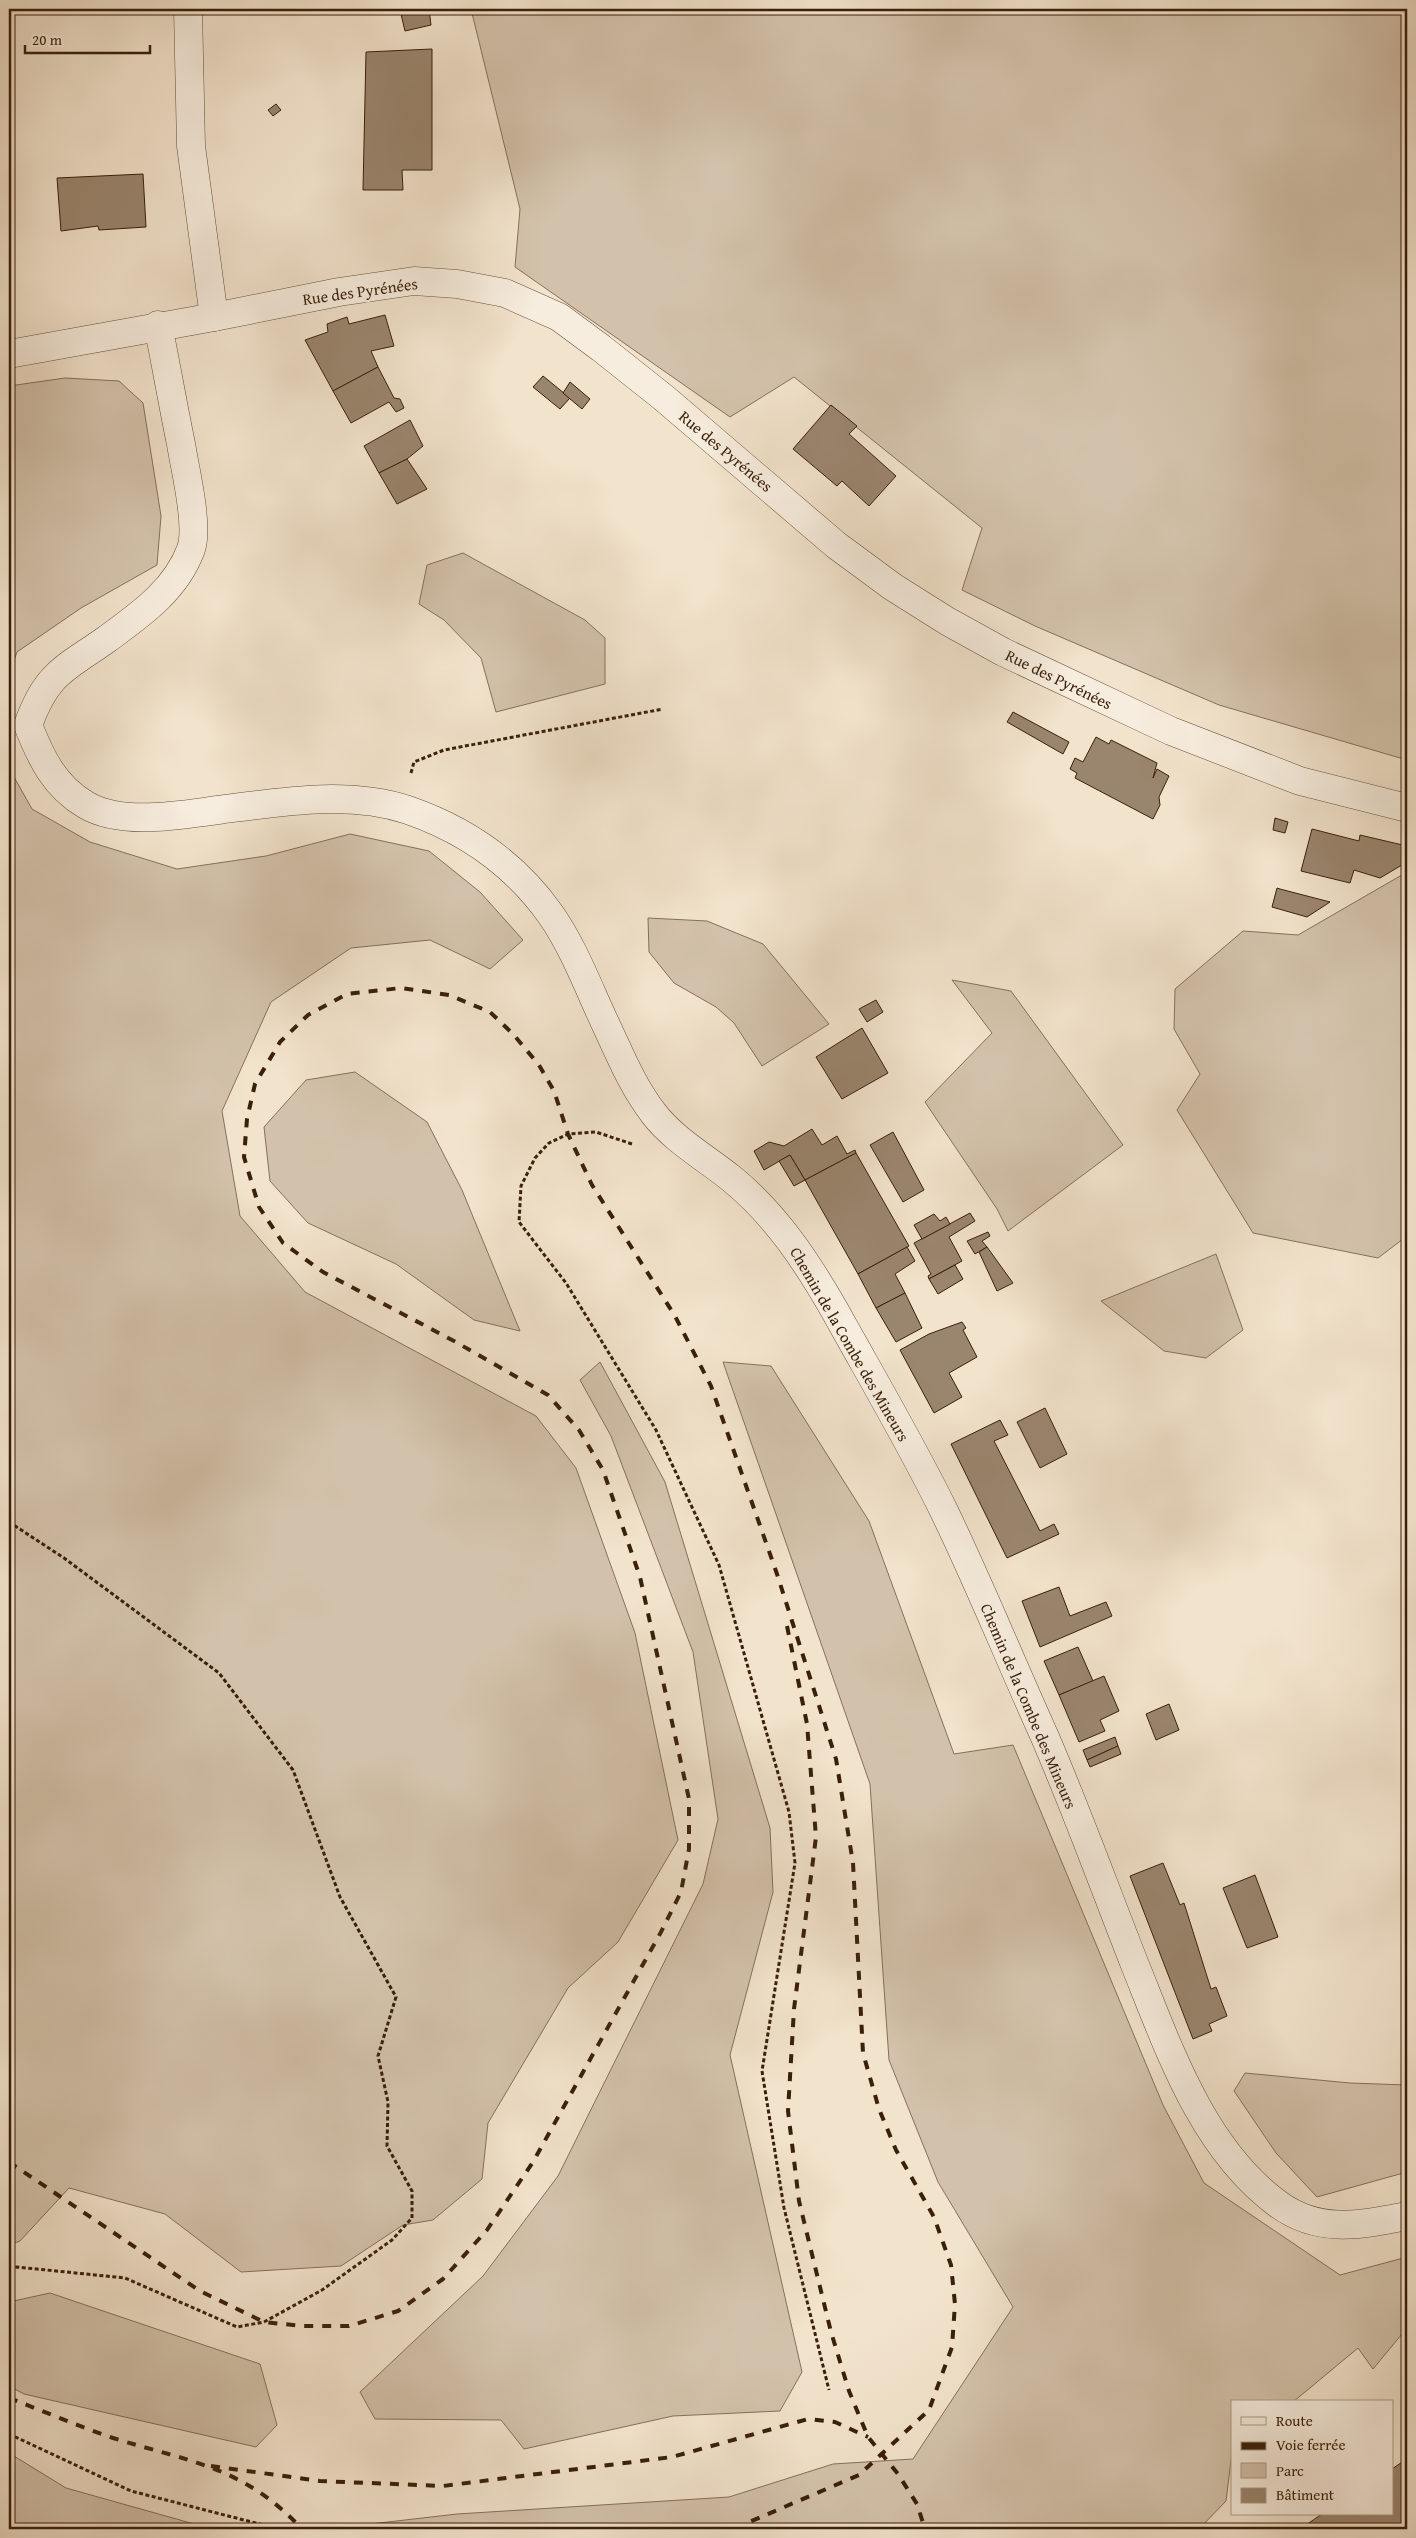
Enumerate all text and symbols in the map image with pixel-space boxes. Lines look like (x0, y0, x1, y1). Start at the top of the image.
scale bar (25, 22, 150, 54)
text: 20 m (32, 29, 63, 50)
street label: Rue des Pyrénées (301, 271, 419, 311)
street label: Rue des Pyrénées (674, 405, 778, 497)
street label: Rue des Pyrénées (1002, 643, 1116, 715)
street label: Chemin de la Combe des Mineurs (784, 1242, 916, 1446)
street label: Chemin de la Combe des Mineurs (975, 1599, 1083, 1813)
legend (1231, 2400, 1394, 2516)
text: Route (1276, 2410, 1313, 2431)
text: Voie ferrée (1276, 2434, 1345, 2455)
text: Parc (1276, 2460, 1304, 2481)
text: Bâtiment (1276, 2484, 1335, 2505)

